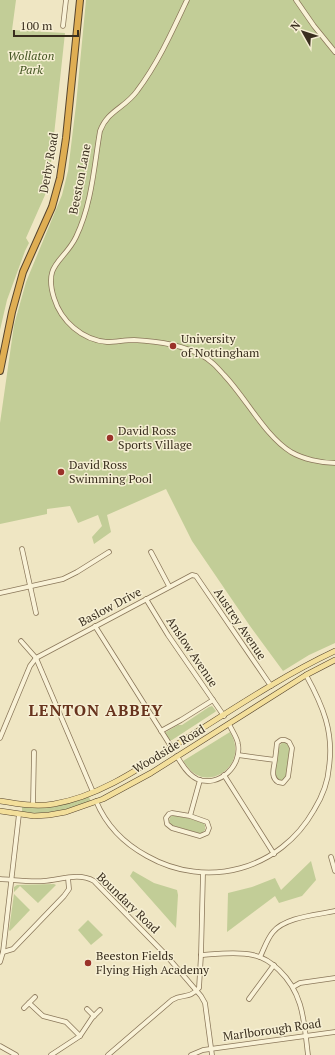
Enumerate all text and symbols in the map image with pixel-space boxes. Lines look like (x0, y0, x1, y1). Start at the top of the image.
scale bar (14, 12, 78, 38)
north arrow (283, 12, 323, 52)
text: 100 m (20, 18, 53, 33)
text: N (287, 18, 304, 33)
park label: Wollaton Park (8, 48, 54, 77)
street label: Derby Road (36, 131, 61, 194)
street label: Beeston Lane (65, 142, 94, 215)
place label: University of Nottingham (181, 331, 260, 360)
marker: University of Nottingham (168, 341, 178, 351)
place label: David Ross Sports Village (118, 423, 192, 452)
marker: David Ross Sports Village (105, 433, 115, 443)
place label: David Ross Swimming Pool (69, 457, 153, 486)
marker: David Ross Swimming Pool (56, 467, 66, 477)
street label: Baslow Drive (76, 584, 144, 629)
street label: Austrey Avenue (211, 585, 270, 662)
street label: Anslow Avenue (163, 614, 221, 690)
district label: LENTON ABBEY (28, 699, 164, 721)
street label: Woodside Road (130, 721, 208, 776)
street label: Boundary Road (94, 869, 163, 937)
place label: Beeston Fields Flying High Academy (96, 948, 210, 977)
marker: Beeston Fields Flying High Academy (83, 958, 93, 968)
street label: Marlborough Road (222, 1015, 322, 1044)

